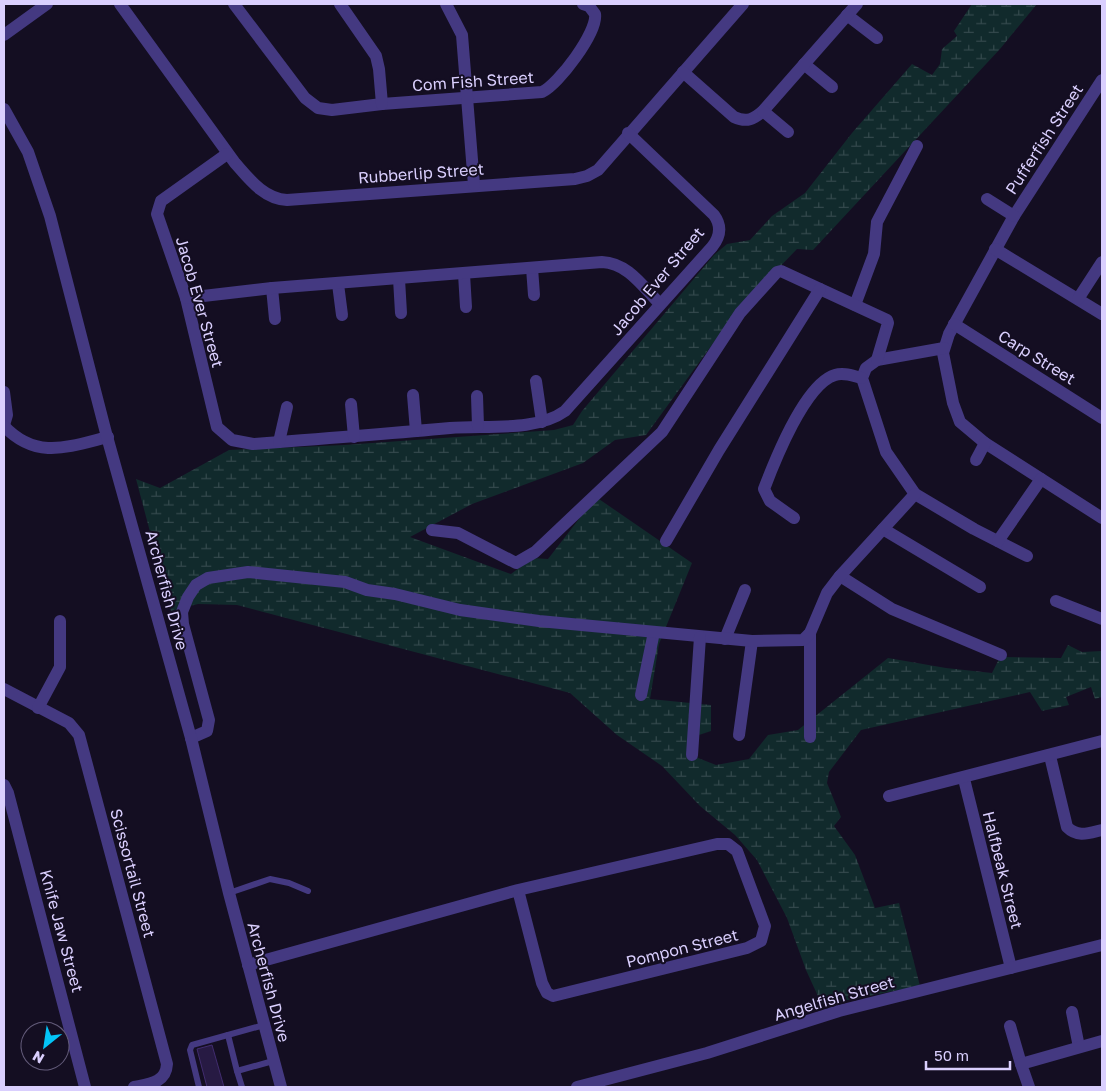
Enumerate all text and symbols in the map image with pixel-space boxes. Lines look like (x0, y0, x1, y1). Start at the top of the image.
street label: Com Fish Street (411, 67, 535, 95)
street label: Pufferfish Street (1001, 80, 1087, 198)
street label: Rubberlip Street (357, 159, 485, 187)
street label: Jacob Ever Street (606, 223, 708, 339)
street label: Jacob Ever Street (172, 234, 228, 370)
street label: Carp Street (995, 325, 1079, 389)
street label: Archerfish Drive (141, 528, 193, 652)
street label: Scissortail Street (106, 806, 160, 940)
street label: Halfbeak Street (979, 809, 1027, 931)
street label: Knife Jaw Street (36, 867, 88, 995)
street label: Archerfish Drive (243, 920, 295, 1044)
street label: Pompon Street (624, 924, 740, 972)
street label: Angelfish Street (772, 971, 896, 1025)
north arrow (20, 1021, 70, 1071)
scale bar (926, 1038, 1010, 1070)
text: 50 m (934, 1046, 969, 1064)
text: N (29, 1048, 47, 1068)

